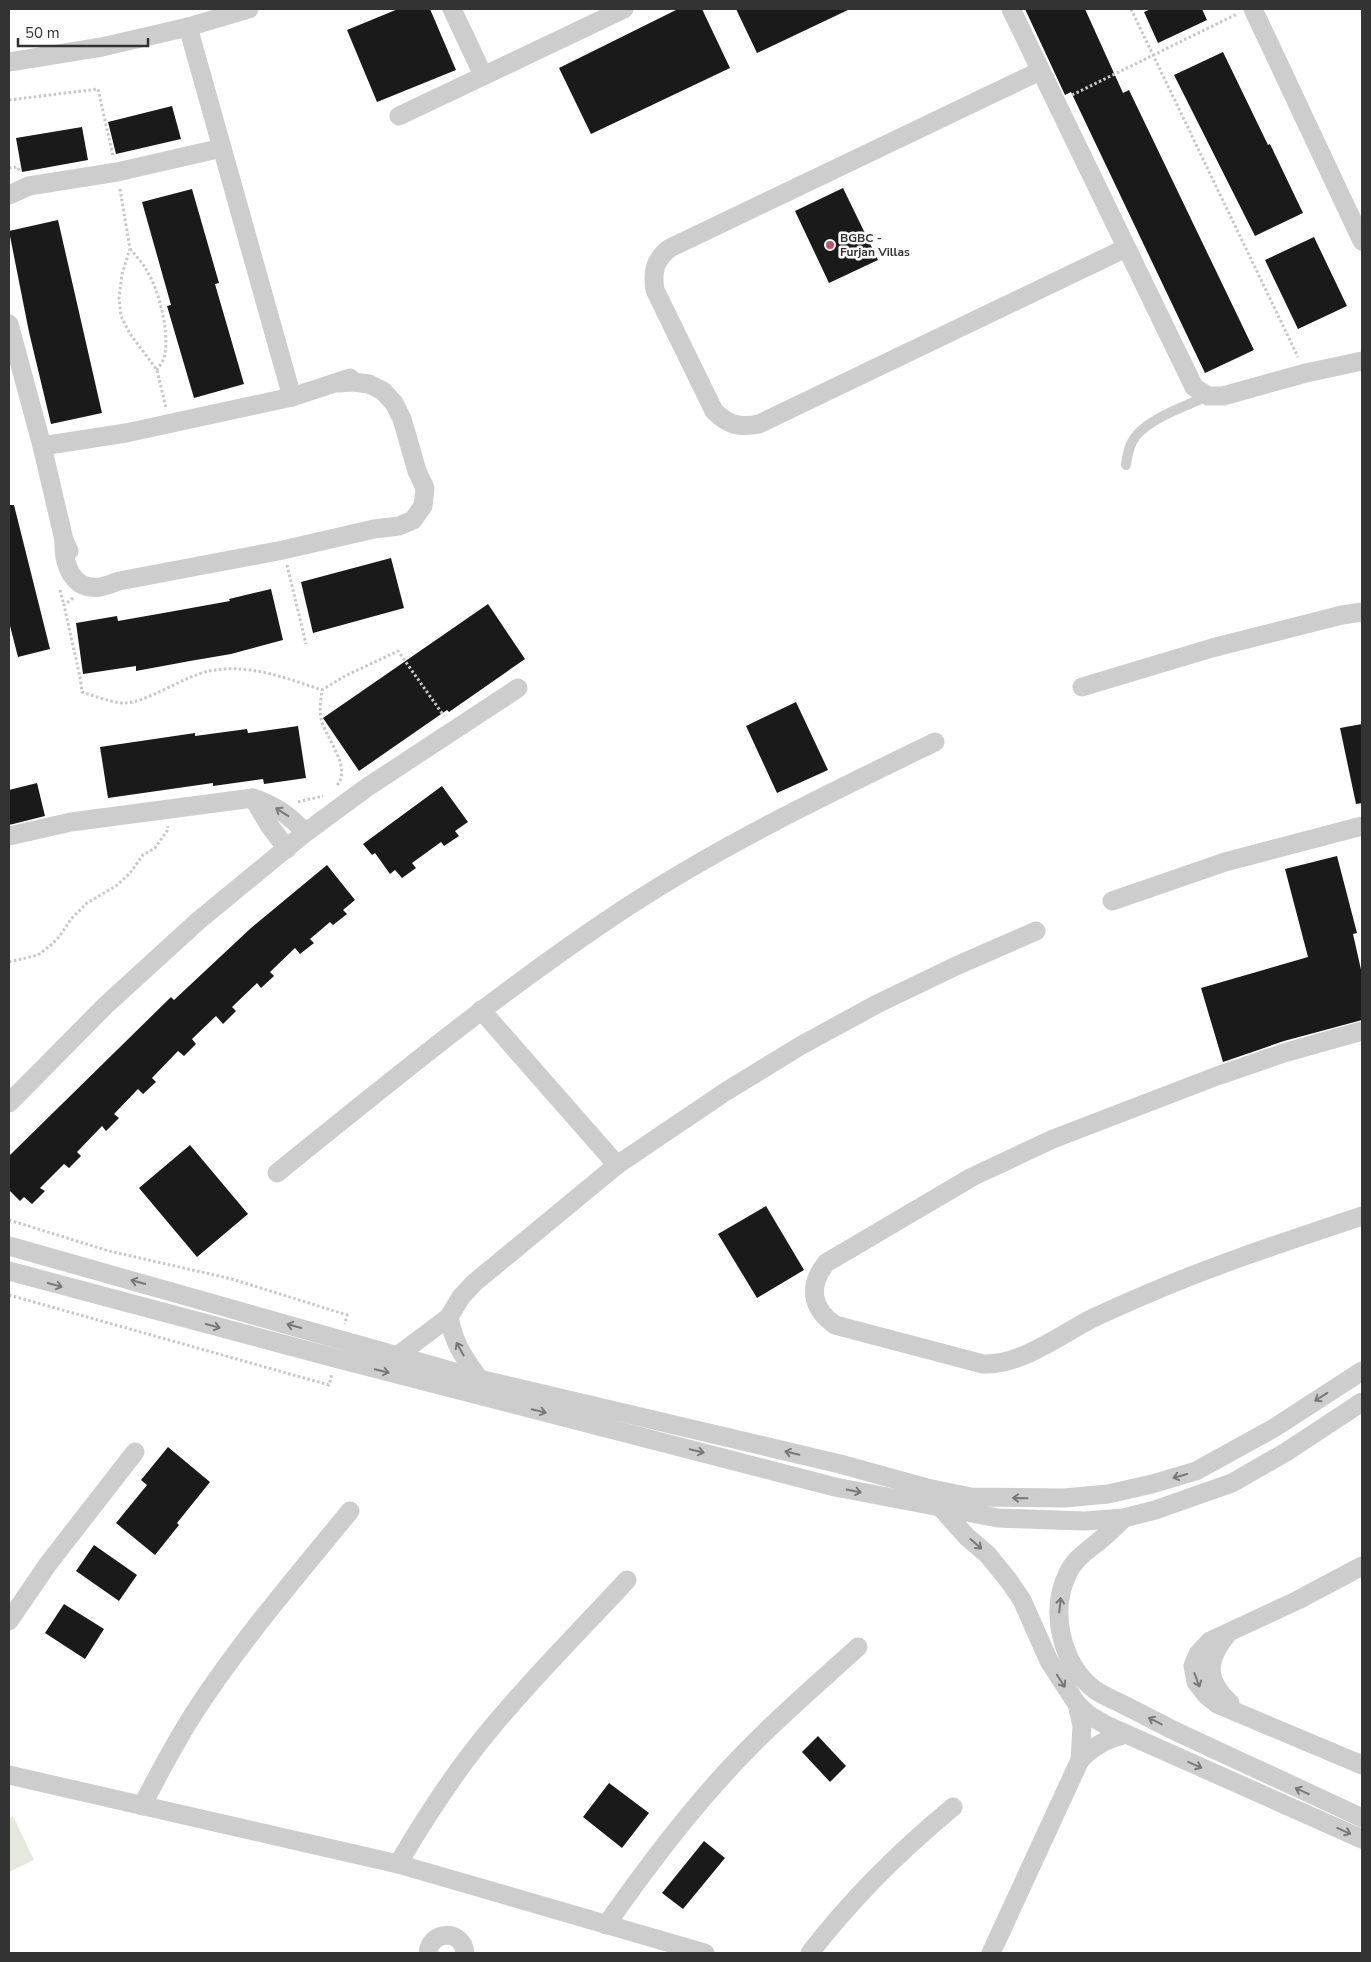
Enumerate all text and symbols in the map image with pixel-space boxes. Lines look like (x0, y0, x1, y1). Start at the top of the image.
scale bar (18, 15, 148, 47)
text: 50 m (25, 23, 60, 43)
place label: BGBC - Furjan Villas (840, 230, 910, 260)
marker: BGBC - Furjan Villas (824, 239, 836, 251)
one-way arrow (276, 806, 290, 816)
one-way arrow (130, 1277, 146, 1286)
one-way arrow (47, 1281, 63, 1290)
one-way arrow (287, 1320, 303, 1330)
one-way arrow (204, 1322, 220, 1331)
one-way arrow (454, 1343, 464, 1357)
one-way arrow (373, 1366, 389, 1376)
one-way arrow (1315, 1393, 1329, 1403)
one-way arrow (531, 1407, 547, 1416)
one-way arrow (688, 1447, 704, 1457)
one-way arrow (785, 1448, 801, 1457)
one-way arrow (1172, 1471, 1188, 1481)
one-way arrow (846, 1487, 862, 1496)
one-way arrow (1012, 1493, 1028, 1503)
one-way arrow (969, 1538, 982, 1550)
one-way arrow (1055, 1598, 1065, 1614)
one-way arrow (1193, 1672, 1203, 1687)
one-way arrow (1056, 1673, 1066, 1687)
one-way arrow (1148, 1716, 1163, 1725)
one-way arrow (1187, 1761, 1202, 1771)
one-way arrow (1295, 1785, 1310, 1795)
one-way arrow (1336, 1827, 1351, 1837)

